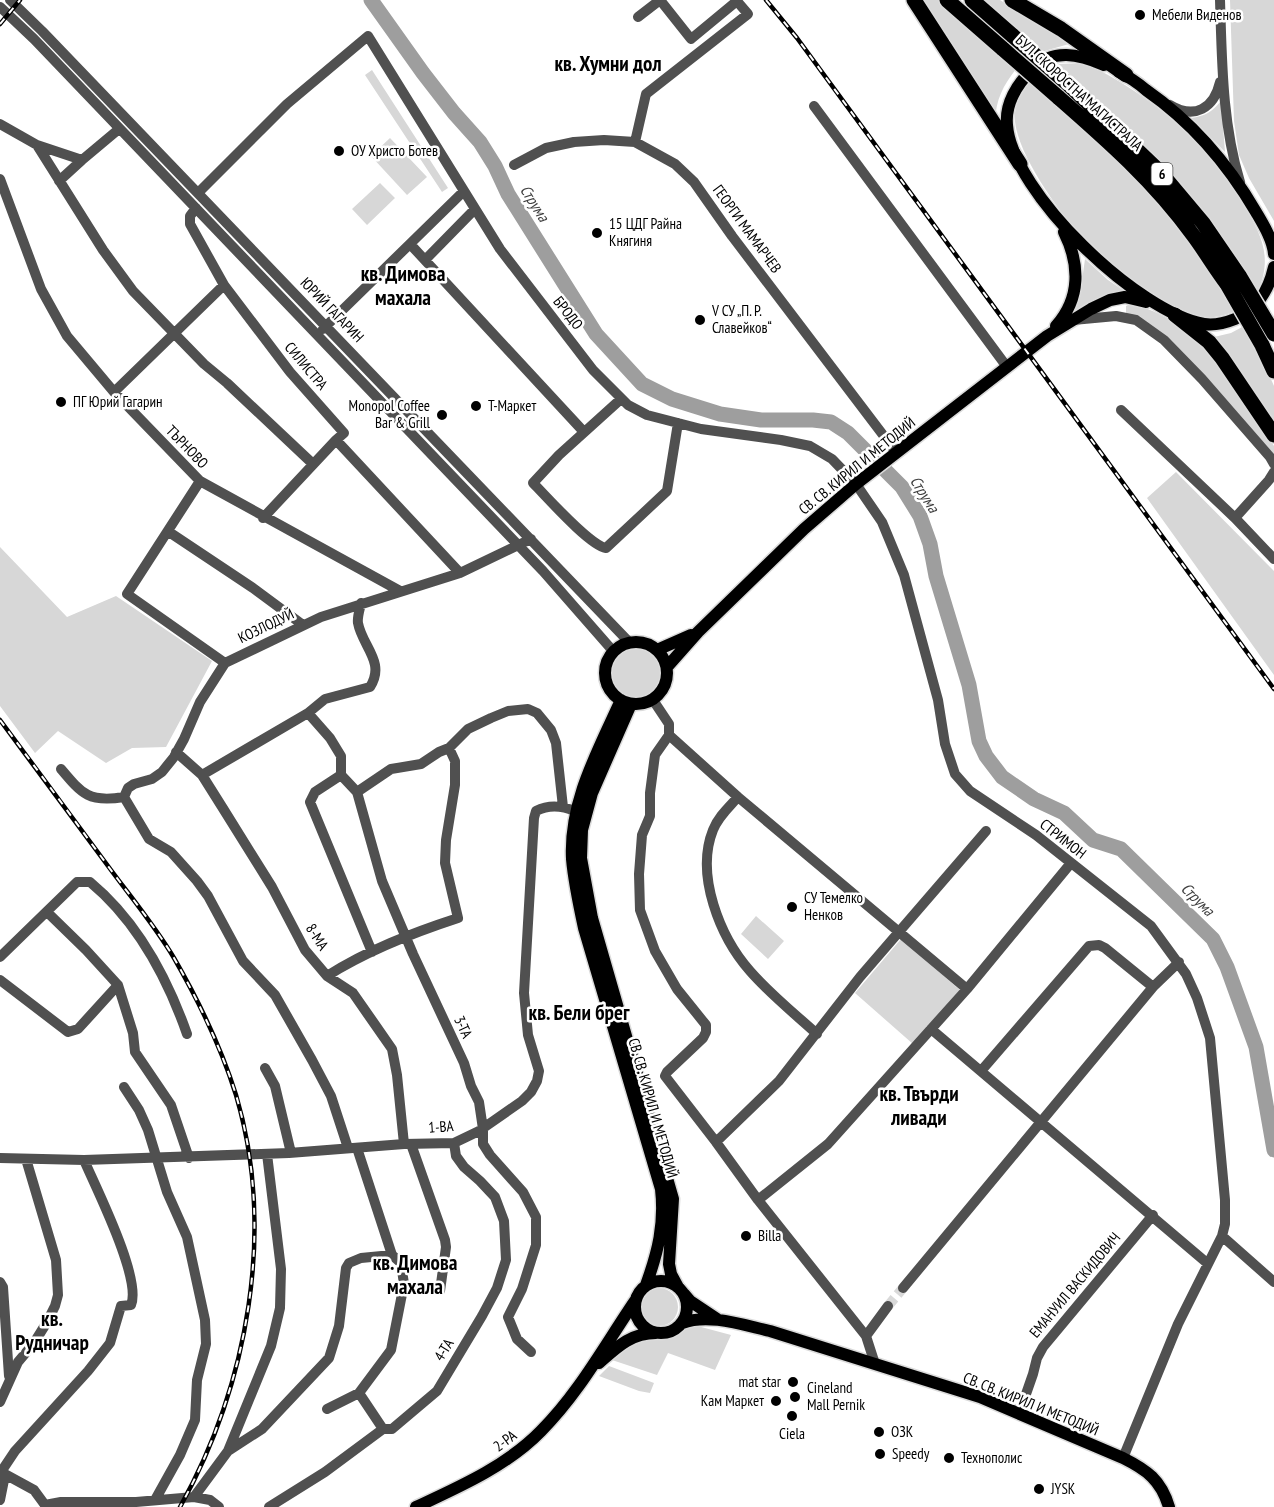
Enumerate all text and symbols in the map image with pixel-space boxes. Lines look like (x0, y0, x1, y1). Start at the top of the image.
place label: Мебели Виденов (1152, 5, 1242, 24)
marker: Мебели Виденов (1133, 8, 1147, 22)
street label: БУЛ. СКОРОСТНА МАГИСТРАЛА (1012, 30, 1148, 155)
district label: кв. Хумни дол (555, 50, 661, 77)
place label: ОУ Христо Ботев (351, 141, 438, 160)
marker: ОУ Христо Ботев (332, 144, 346, 158)
road number: 6 (1152, 163, 1172, 185)
water label: Струма (516, 181, 555, 226)
street label: ГЕОРГИ МАМАРЧЕВ (709, 181, 786, 277)
place label: 15 ЦДГ Райна Княгиня (609, 214, 682, 250)
marker: 15 ЦДГ Райна Княгиня (590, 226, 604, 240)
district label: кв. Димова махала (361, 260, 446, 311)
street label: ЮРИЙ ГАГАРИН (297, 273, 368, 346)
street label: БРОДО (549, 292, 587, 333)
place label: V СУ „П. Р. Славейков“ (711, 301, 772, 337)
marker: V СУ „П. Р. Славейков“ (693, 313, 707, 327)
street label: СИЛИСТРА (281, 338, 333, 394)
place label: ПГ Юрий Гагарин (73, 392, 163, 411)
marker: ПГ Юрий Гагарин (54, 395, 68, 409)
place label: Monopol Coffee Bar & Grill (349, 396, 430, 432)
place label: Т-Маркет (488, 396, 536, 415)
marker: Т-Маркет (469, 399, 483, 413)
marker: Monopol Coffee Bar & Grill (435, 408, 449, 422)
street label: СВ. СВ. КИРИЛ И МЕТОДИЙ (795, 413, 919, 518)
street label: ТЪРНОВО (162, 421, 213, 472)
water label: Струма (906, 472, 945, 517)
street label: КОЗЛОДУЙ (235, 604, 297, 647)
street label: СТРИМОН (1036, 815, 1090, 863)
water label: Струма (1177, 878, 1220, 921)
place label: СУ Темелко Ненков (804, 888, 863, 924)
marker: СУ Темелко Ненков (785, 900, 799, 914)
street label: 8-МА (302, 920, 333, 954)
district label: кв. Бели брег (529, 999, 630, 1026)
street label: 3-ТА (450, 1013, 477, 1042)
street label: СВ. СВ. КИРИЛ И МЕТОДИЙ (624, 1036, 683, 1180)
district label: кв. Твърди ливади (879, 1080, 959, 1131)
street label: 1-ВА (428, 1116, 455, 1137)
place label: Billa (758, 1226, 781, 1245)
street label: ЕМАНУИЛ ВАСКИДОВИЧ (1025, 1228, 1124, 1341)
marker: Billa (739, 1229, 753, 1243)
district label: кв. Димова махала (373, 1249, 458, 1300)
district label: кв. Рудничар (15, 1305, 89, 1356)
street label: 4-ТА (430, 1334, 458, 1364)
street label: СВ. СВ. КИРИЛ И МЕТОДИЙ (961, 1368, 1102, 1439)
place label: mat star (739, 1372, 782, 1391)
marker: mat star (786, 1375, 800, 1389)
place label: Cineland Mall Pernik (807, 1378, 865, 1414)
marker: Cineland Mall Pernik (788, 1390, 802, 1404)
place label: Кам Маркет (701, 1391, 764, 1410)
marker: Кам Маркет (769, 1394, 783, 1408)
marker: Ciela (785, 1409, 799, 1423)
place label: ОЗК (891, 1422, 914, 1441)
place label: Ciela (779, 1424, 805, 1443)
street label: 2-РА (489, 1425, 521, 1455)
marker: ОЗК (872, 1425, 886, 1439)
place label: Speedy (892, 1444, 930, 1463)
marker: Speedy (873, 1447, 887, 1461)
place label: Технополис (961, 1448, 1023, 1467)
marker: Технополис (942, 1451, 956, 1465)
place label: JYSK (1050, 1479, 1076, 1498)
marker: JYSK (1032, 1482, 1046, 1496)

